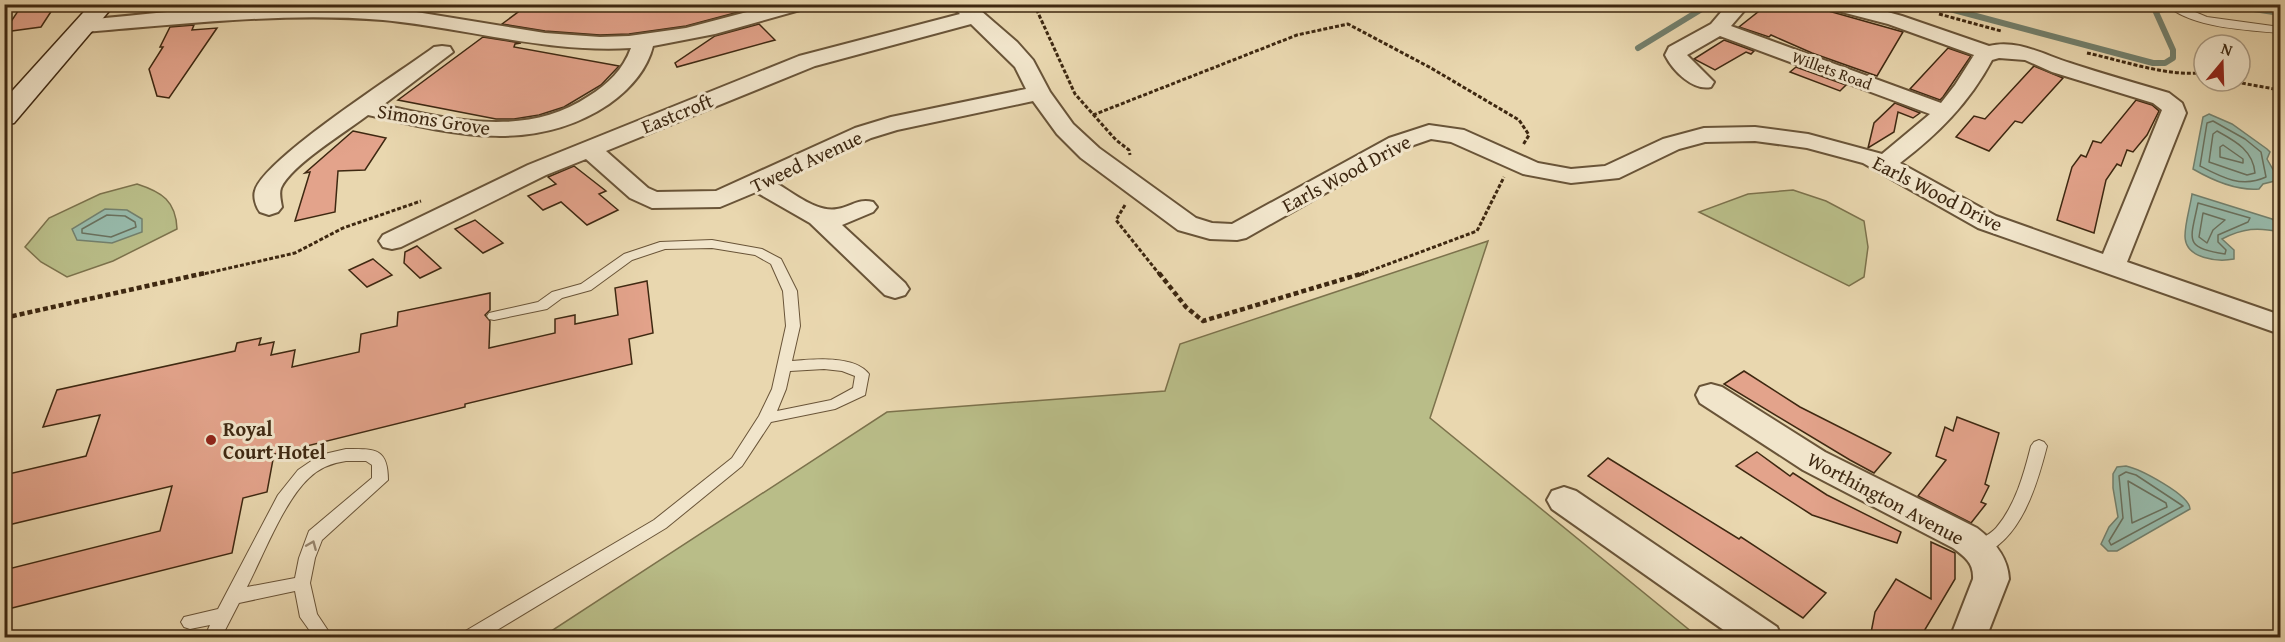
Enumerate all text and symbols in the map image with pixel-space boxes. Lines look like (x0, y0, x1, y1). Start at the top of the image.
north arrow (2192, 33, 2252, 93)
text: N (2218, 36, 2236, 62)
street label: Willets Road (1789, 44, 1876, 96)
street label: Eastcroft (637, 85, 717, 141)
street label: Simons Grove (375, 96, 493, 142)
street label: Tweed Avenue (745, 122, 867, 200)
street label: Earls Wood Drive (1276, 127, 1416, 219)
street label: Earls Wood Drive (1868, 148, 2008, 238)
place label: Royal Court Hotel (223, 414, 326, 466)
marker: Royal Court Hotel (204, 433, 218, 447)
street label: Worthington Avenue (1802, 444, 1970, 552)
one-way arrow (305, 541, 317, 552)

